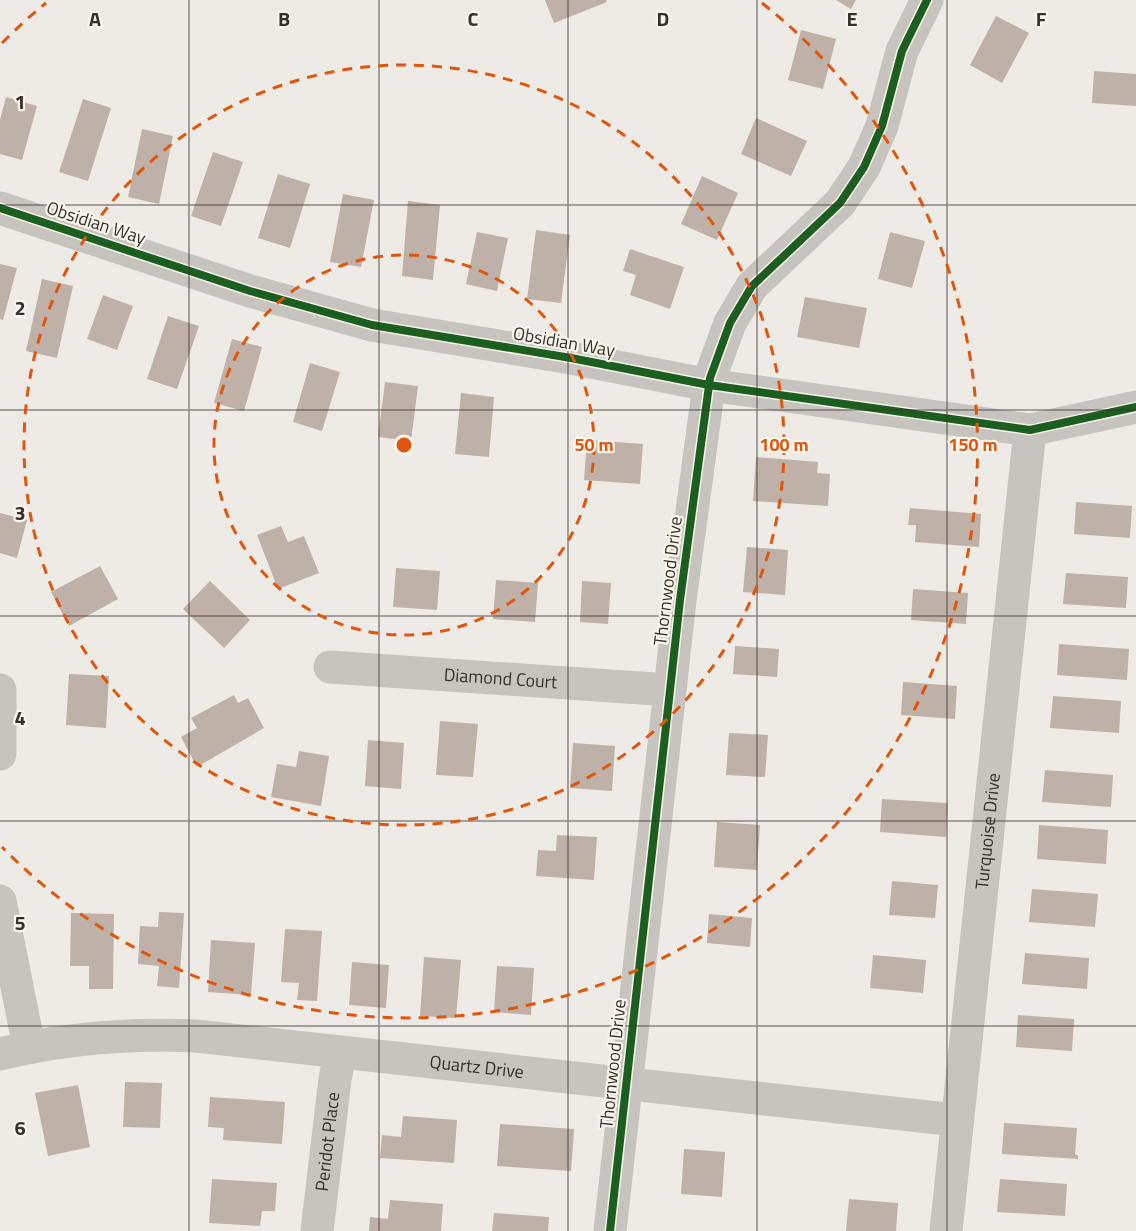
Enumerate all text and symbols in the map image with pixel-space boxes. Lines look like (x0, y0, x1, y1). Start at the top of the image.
text: A (89, 3, 101, 34)
text: B (278, 3, 290, 34)
text: C (468, 3, 479, 34)
text: D (657, 3, 669, 34)
text: E (846, 3, 858, 34)
text: F (1036, 3, 1047, 34)
text: 1 (14, 86, 26, 117)
street label: Obsidian Way (43, 194, 150, 251)
text: 2 (14, 292, 26, 323)
street label: Obsidian Way (511, 319, 617, 364)
text: 50 m (574, 431, 614, 458)
text: 100 m (759, 431, 809, 458)
text: 150 m (948, 431, 998, 458)
centre of rings (394, 435, 414, 455)
text: 3 (14, 497, 26, 528)
street label: Thornwood Drive (646, 515, 689, 647)
street label: Diamond Court (443, 661, 559, 695)
text: 4 (14, 702, 26, 733)
street label: Turquoise Drive (968, 772, 1007, 891)
text: 5 (14, 907, 26, 938)
street label: Thornwood Drive (592, 998, 633, 1130)
street label: Quartz Drive (428, 1048, 525, 1085)
street label: Peridot Place (308, 1090, 346, 1193)
text: 6 (14, 1112, 26, 1143)

